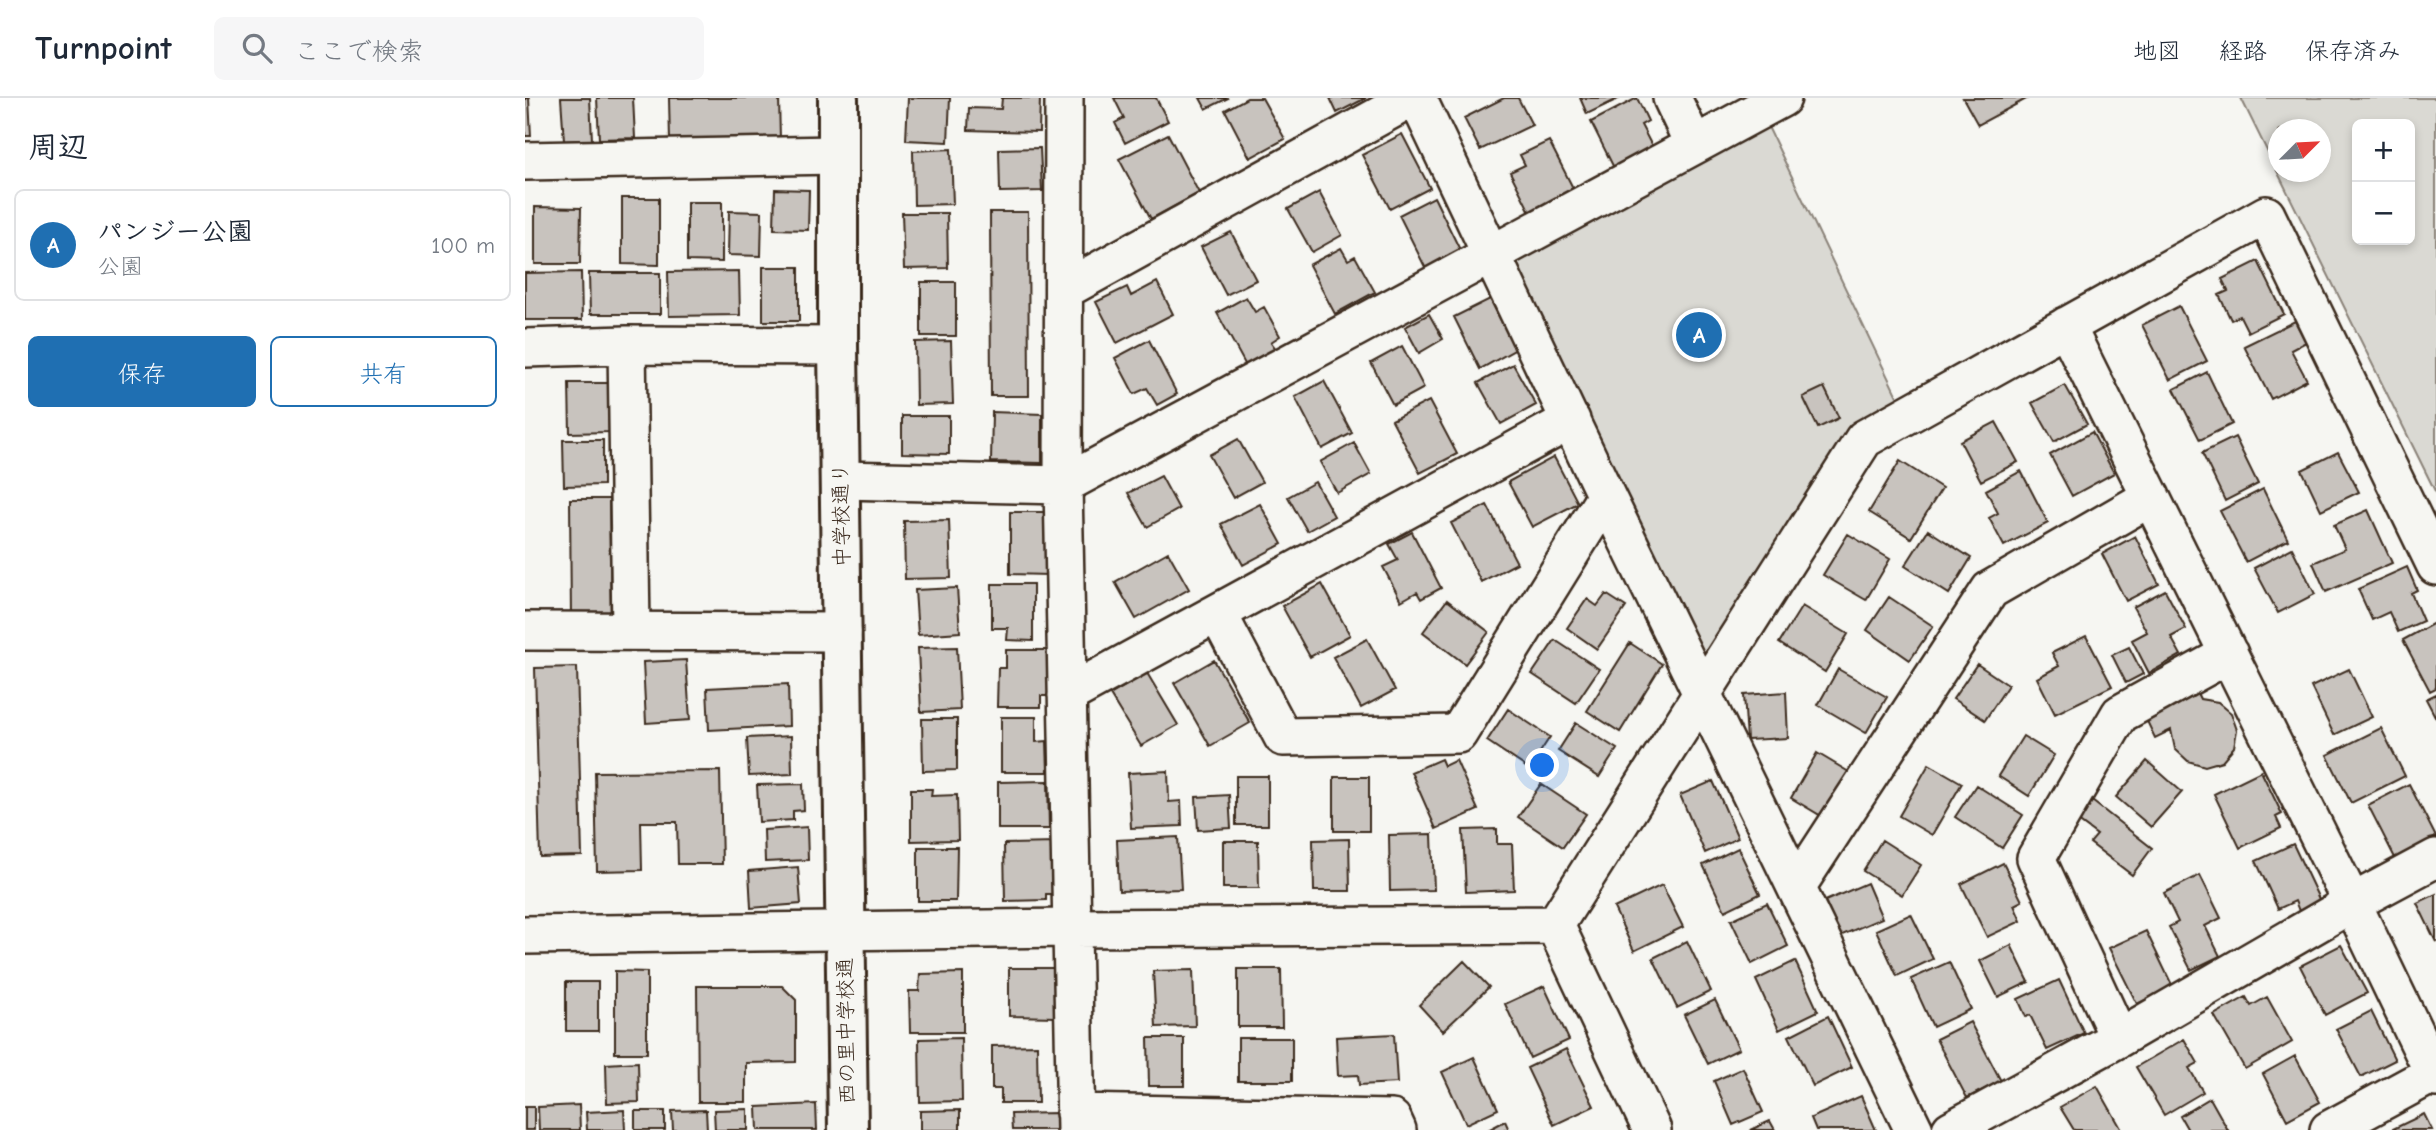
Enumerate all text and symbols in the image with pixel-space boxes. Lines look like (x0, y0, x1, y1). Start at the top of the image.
search box (214, 17, 704, 80)
text: Turnpoint (35, 29, 172, 67)
icon: search (238, 29, 276, 67)
text: ここで検索 (294, 37, 424, 67)
text: 地図 (2133, 37, 2181, 65)
text: 経路 (2219, 37, 2267, 65)
text: 保存済み (2305, 37, 2401, 65)
north arrow (2268, 119, 2331, 182)
map controls (2352, 119, 2415, 245)
button: + (2352, 119, 2415, 182)
text: 周辺 (28, 130, 88, 165)
button: − (2352, 182, 2415, 245)
text: パンジー公園 (97, 217, 253, 247)
text: A (47, 232, 59, 259)
text: 100 m (431, 232, 495, 259)
text: 公園 (97, 253, 143, 280)
pin: A (1676, 309, 1722, 361)
button: 保存 (28, 336, 256, 407)
button: 共有 (270, 336, 497, 407)
street label: 中学校通り (828, 462, 854, 568)
your location (1525, 748, 1559, 782)
street label: 西の里中学校通 (833, 957, 859, 1105)

